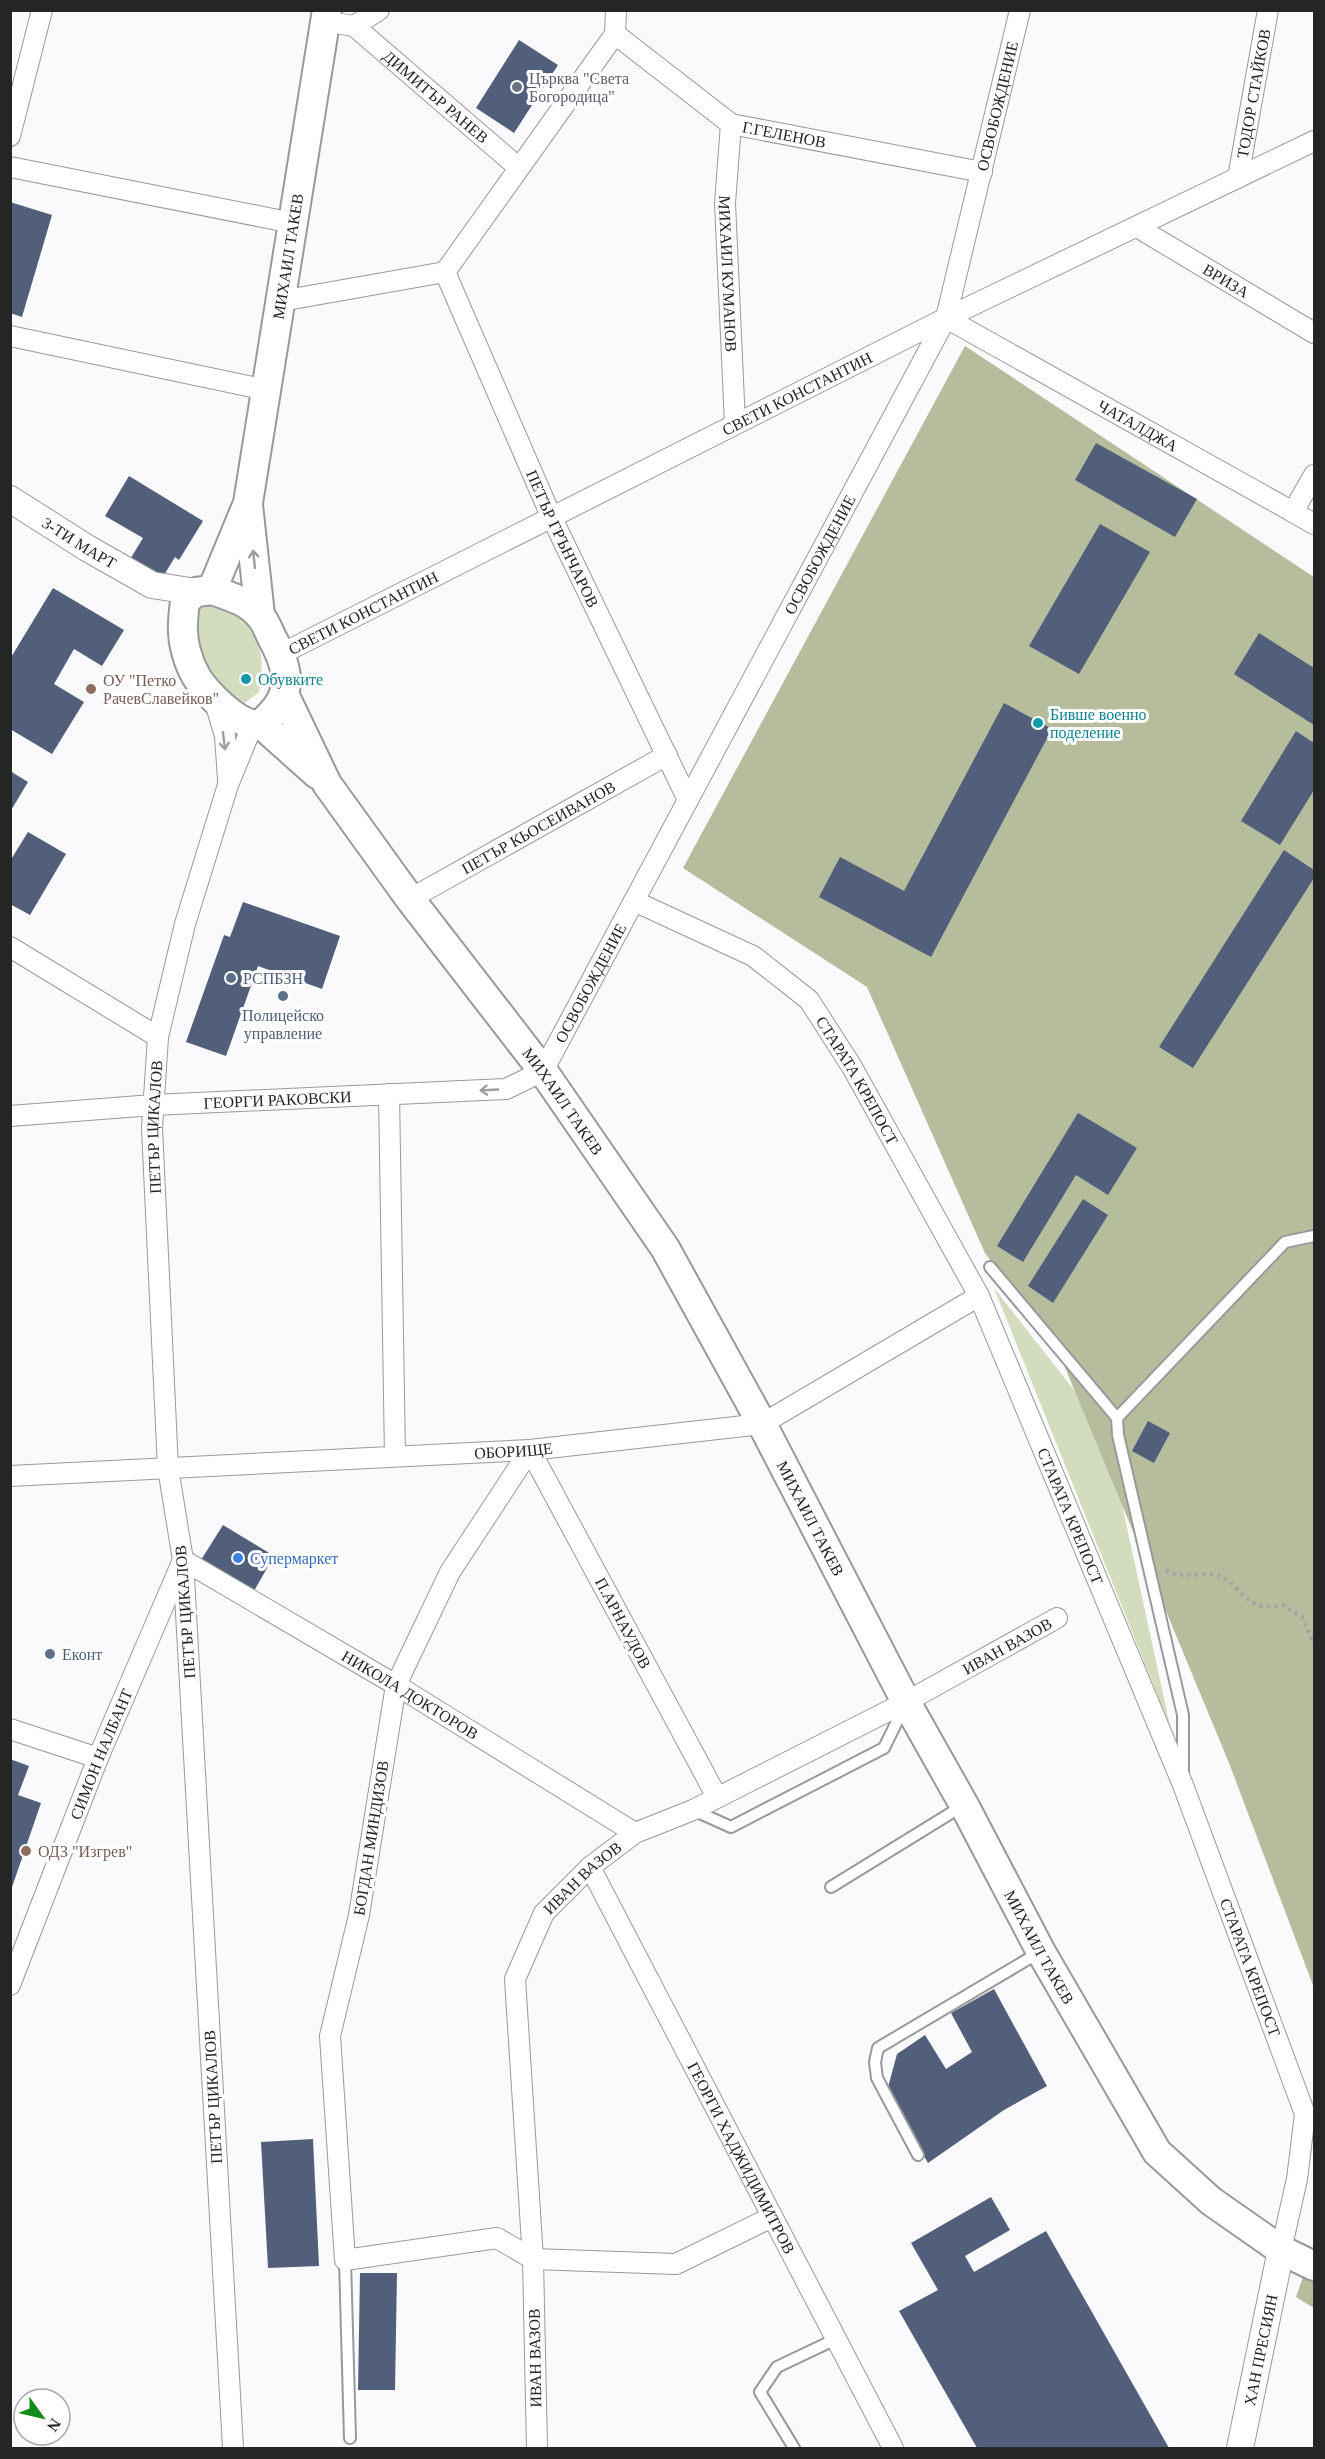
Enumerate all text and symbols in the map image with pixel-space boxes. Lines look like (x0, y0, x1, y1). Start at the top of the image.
street label: ТОДОР СТАЙКОВ (1233, 27, 1273, 159)
street label: ОСВОБОЖДЕНИЕ (973, 39, 1021, 173)
street label: ДИМИТЪР РАНЕВ (379, 47, 492, 146)
place label: Църква "Света Богородица" (529, 70, 629, 106)
marker: Църква "Света Богородица" (510, 80, 524, 94)
street label: Г.ГЕЛЕНОВ (741, 118, 827, 150)
street label: МИХАИЛ ТАКЕВ (269, 192, 306, 320)
street label: МИХАИЛ КУМАНОВ (716, 195, 740, 352)
street label: ВРИЗА (1200, 260, 1253, 301)
street label: СВЕТИ КОНСТАНТИН (719, 348, 875, 438)
street label: ЧАТАЛДЖА (1095, 396, 1181, 455)
street label: ПЕТЪР ГРЪНЧАРОВ (524, 467, 602, 610)
street label: ОСВОБОЖДЕНИЕ (781, 492, 858, 617)
street label: 3-ТИ МАРТ (39, 513, 120, 572)
one-way arrow (248, 549, 259, 569)
street label: СВЕТИ КОНСТАНТИН (285, 567, 441, 657)
place label: Обувките (258, 671, 323, 689)
place label: ОУ "Петко РачевСлавейков" (103, 672, 219, 707)
marker: Обувките (239, 672, 253, 686)
marker: ОУ "Петко РачевСлавейков" (84, 682, 98, 696)
place label: Бивше военно поделение (1050, 706, 1147, 742)
marker: Бивше военно поделение (1031, 716, 1045, 730)
one-way arrow (219, 731, 230, 751)
street label: ПЕТЪР КЬОСЕИВАНОВ (458, 777, 618, 877)
street label: ОСВОБОЖДЕНИЕ (551, 920, 629, 1045)
place label: РСПБЗН (243, 970, 304, 987)
marker: РСПБЗН (224, 971, 238, 985)
marker: Полицейско управление (276, 989, 290, 1003)
place label: Полицейско управление (242, 1007, 324, 1043)
street label: СТАРАТА КРЕПОСТ (813, 1013, 902, 1147)
street label: МИХАИЛ ТАКЕВ (519, 1044, 606, 1158)
street label: ПЕТЪР ЦИКАЛОВ (143, 1060, 165, 1194)
one-way arrow (479, 1084, 499, 1095)
street label: ГЕОРГИ РАКОВСКИ (203, 1087, 352, 1111)
street label: ОБОРИЩЕ (474, 1439, 553, 1461)
street label: СТАРАТА КРЕПОСТ (1035, 1445, 1107, 1587)
street label: МИХАИЛ ТАКЕВ (774, 1458, 848, 1578)
street label: ПЕТЪР ЦИКАЛОВ (172, 1545, 199, 1679)
place label: Супермаркет (250, 1550, 338, 1568)
marker: Супермаркет (231, 1551, 245, 1565)
street label: П.АРНАУДОВ (591, 1575, 654, 1672)
street label: ИВАН ВАЗОВ (959, 1614, 1055, 1677)
place label: Еконт (62, 1646, 102, 1663)
marker: Еконт (43, 1647, 57, 1661)
street label: НИКОЛА ДОКТОРОВ (339, 1647, 481, 1742)
street label: СИМОН НАЛБАНТ (67, 1686, 135, 1822)
street label: БОГДАН МИНДИЗОВ (350, 1759, 393, 1917)
street label: ИВАН ВАЗОВ (540, 1838, 625, 1917)
place label: ОДЗ "Изгрев" (38, 1843, 132, 1861)
marker: ОДЗ "Изгрев" (19, 1844, 33, 1858)
street label: МИХАИЛ ТАКЕВ (1002, 1887, 1078, 2007)
street label: СТАРАТА КРЕПОСТ (1217, 1896, 1284, 2039)
street label: ПЕТЪР ЦИКАЛОВ (201, 2030, 226, 2164)
street label: ГЕОРГИ ХАДЖИДИМИТРОВ (685, 2059, 799, 2256)
street label: ХАН ПРЕСИЯН (1240, 2292, 1280, 2407)
street label: ИВАН ВАЗОВ (526, 2308, 544, 2408)
north arrow (12, 2387, 72, 2447)
text: N (43, 2416, 64, 2435)

